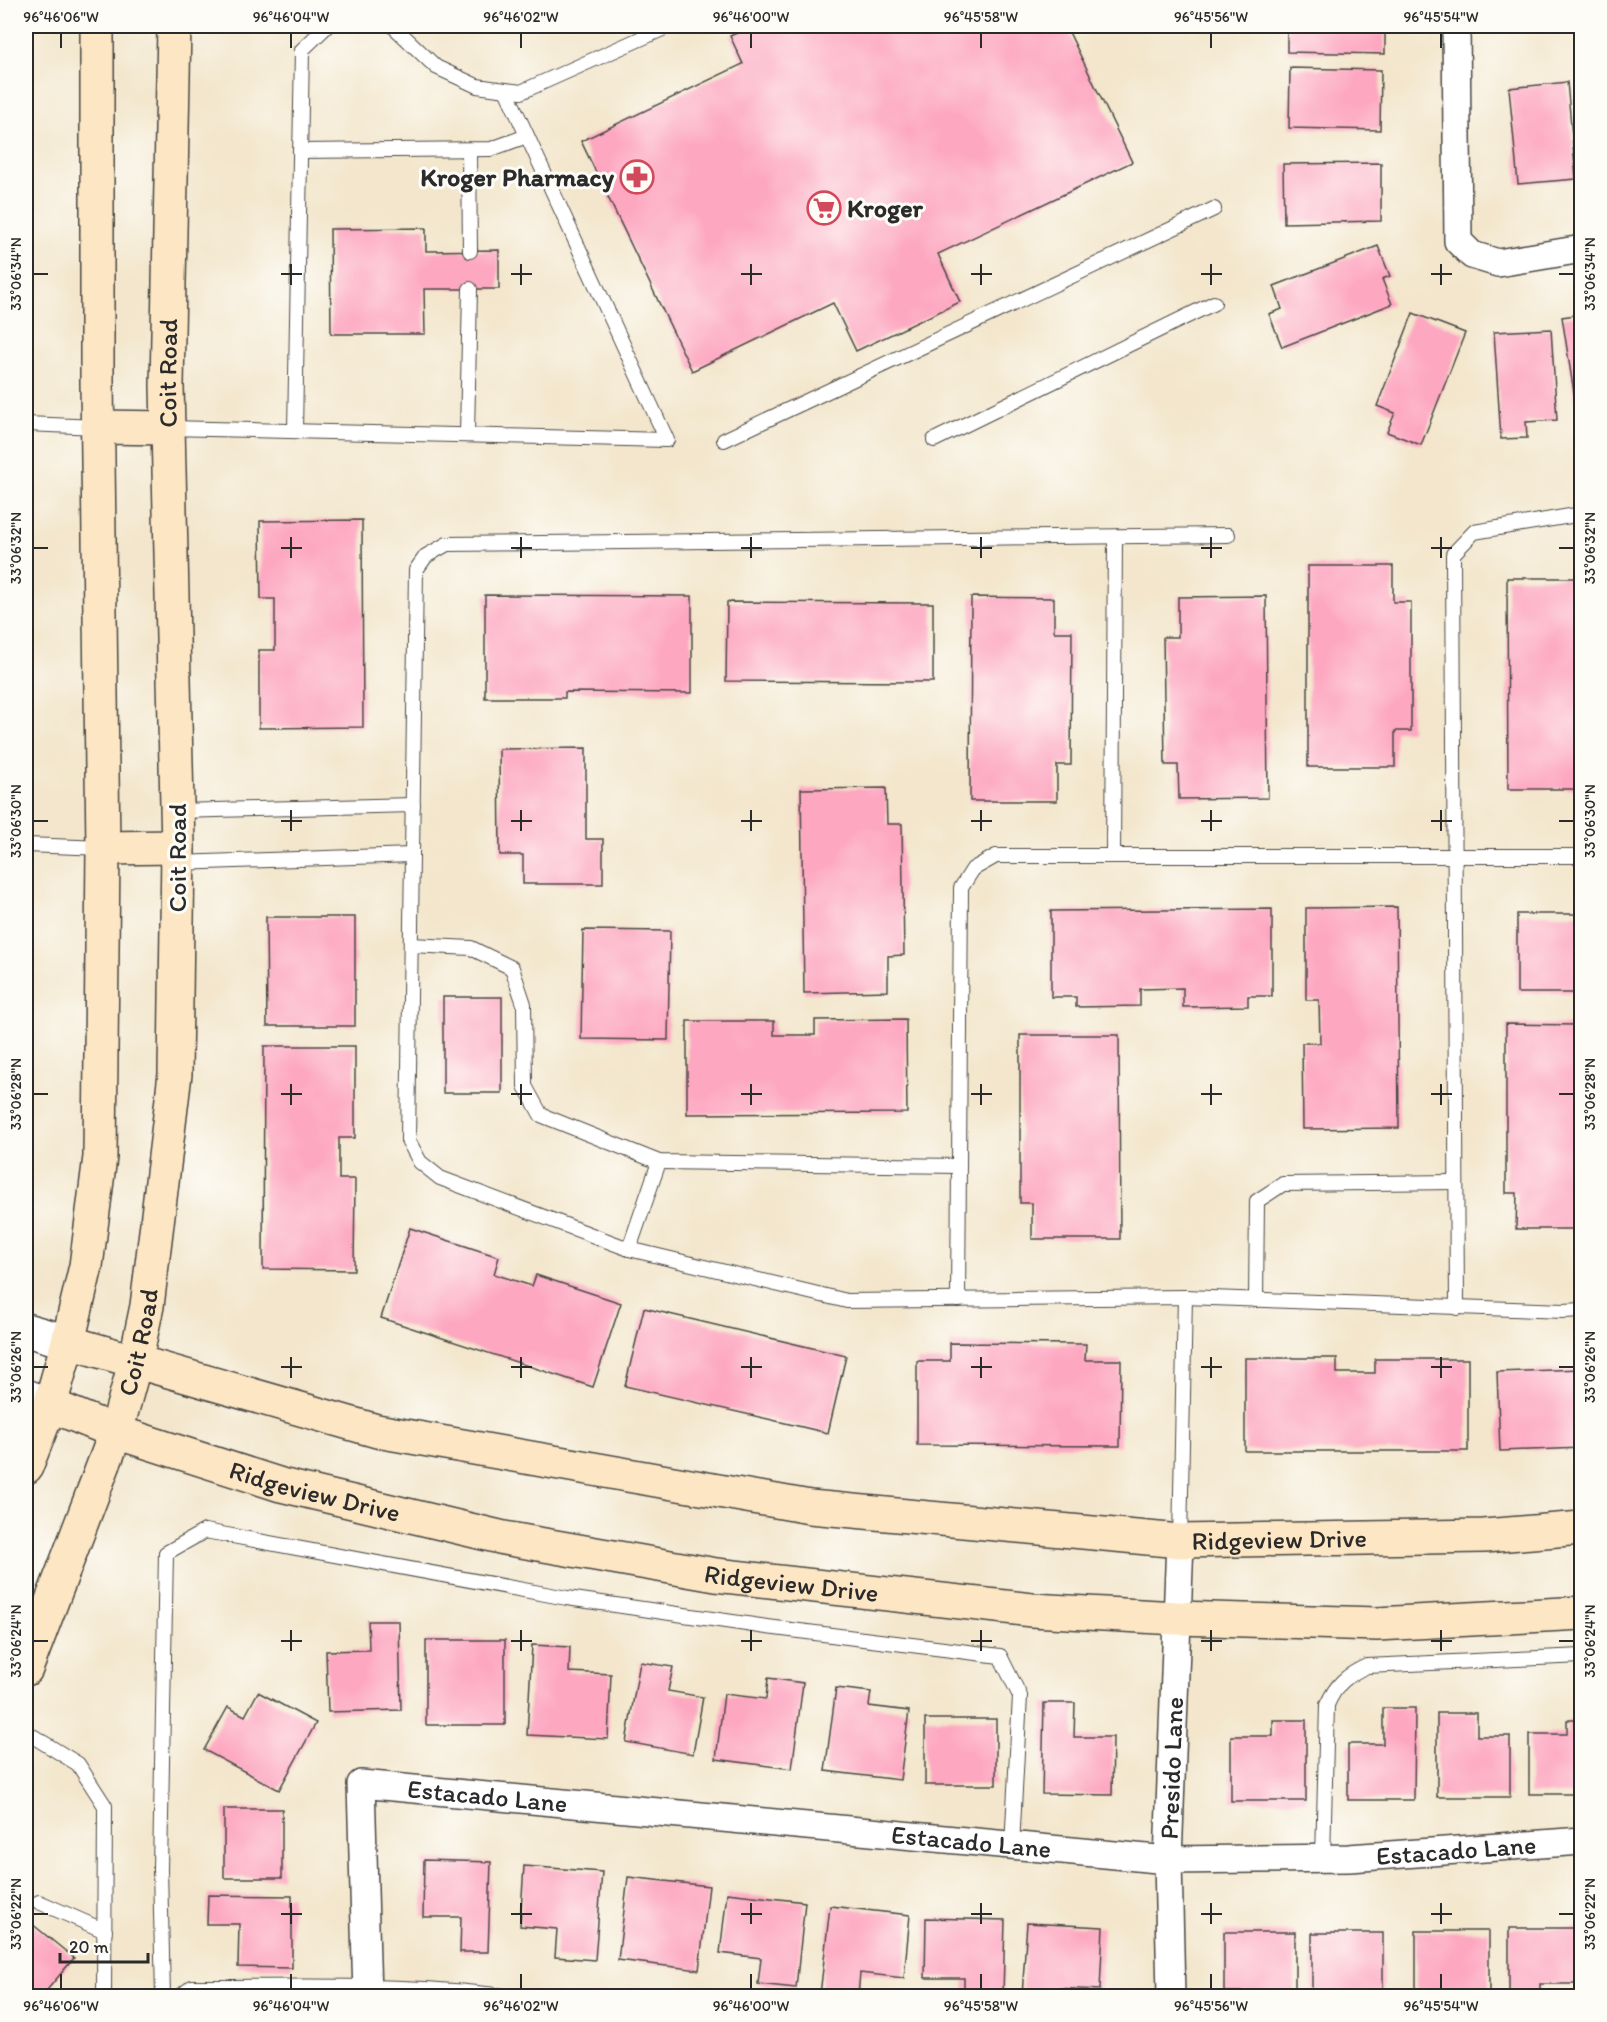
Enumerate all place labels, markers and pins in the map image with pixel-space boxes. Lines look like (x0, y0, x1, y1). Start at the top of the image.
pharmacy icon: Kroger Pharmacy (619, 159, 655, 195)
place label: Kroger Pharmacy (420, 161, 615, 193)
supermarket icon: Kroger (806, 190, 842, 226)
place label: Kroger (847, 192, 924, 224)

